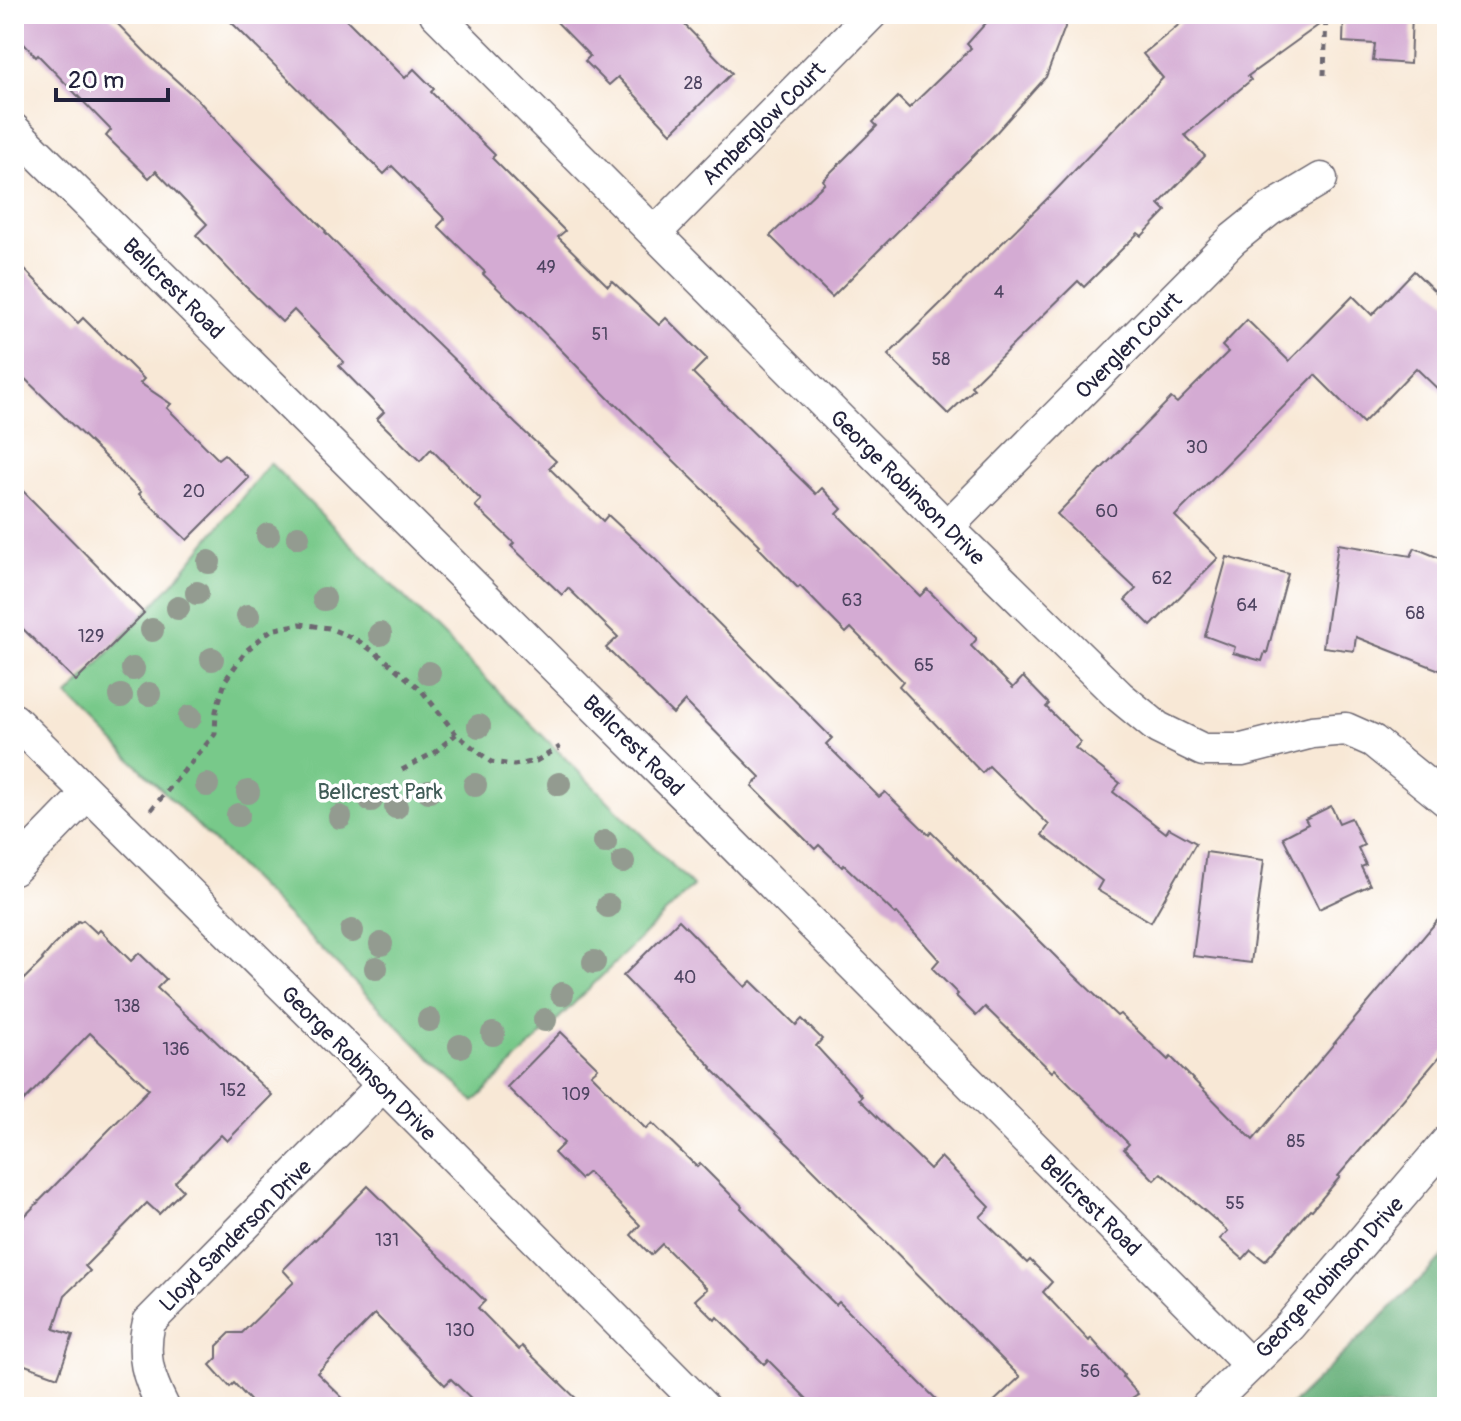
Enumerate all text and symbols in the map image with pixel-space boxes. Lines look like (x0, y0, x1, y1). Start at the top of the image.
scale bar (56, 52, 168, 102)
street label: Amberglow Court (696, 56, 832, 191)
text: 20 m (68, 66, 124, 95)
house number: 28 (683, 72, 703, 95)
street label: Bellcrest Road (117, 232, 230, 345)
house number: 49 (536, 256, 556, 279)
house number: 4 (994, 281, 1005, 304)
street label: Overglen Court (1069, 286, 1188, 405)
house number: 51 (592, 323, 608, 346)
house number: 58 (932, 348, 950, 371)
street label: George Robinson Drive (824, 404, 991, 571)
house number: 30 (1186, 436, 1208, 459)
house number: 20 (183, 480, 205, 503)
house number: 60 (1096, 500, 1118, 523)
house number: 62 (1152, 567, 1172, 590)
house number: 63 (842, 589, 862, 612)
house number: 64 (1237, 594, 1258, 617)
house number: 68 (1405, 602, 1425, 625)
house number: 129 (78, 625, 104, 648)
house number: 65 (914, 654, 934, 677)
street label: Bellcrest Road (577, 689, 690, 802)
park label: Bellcrest Park (317, 778, 443, 806)
house number: 40 (674, 966, 696, 989)
street label: George Robinson Drive (275, 980, 442, 1147)
house number: 138 (114, 995, 140, 1018)
house number: 136 (162, 1038, 190, 1061)
house number: 152 (220, 1079, 246, 1102)
house number: 109 (562, 1083, 590, 1106)
house number: 85 (1287, 1130, 1305, 1153)
street label: Bellcrest Road (1034, 1149, 1147, 1262)
street label: Lloyd Sanderson Drive (153, 1153, 318, 1318)
street label: George Robinson Drive (1250, 1191, 1410, 1365)
house number: 55 (1225, 1192, 1245, 1215)
house number: 131 (375, 1229, 399, 1252)
house number: 130 (445, 1319, 475, 1342)
house number: 56 (1080, 1360, 1100, 1383)

